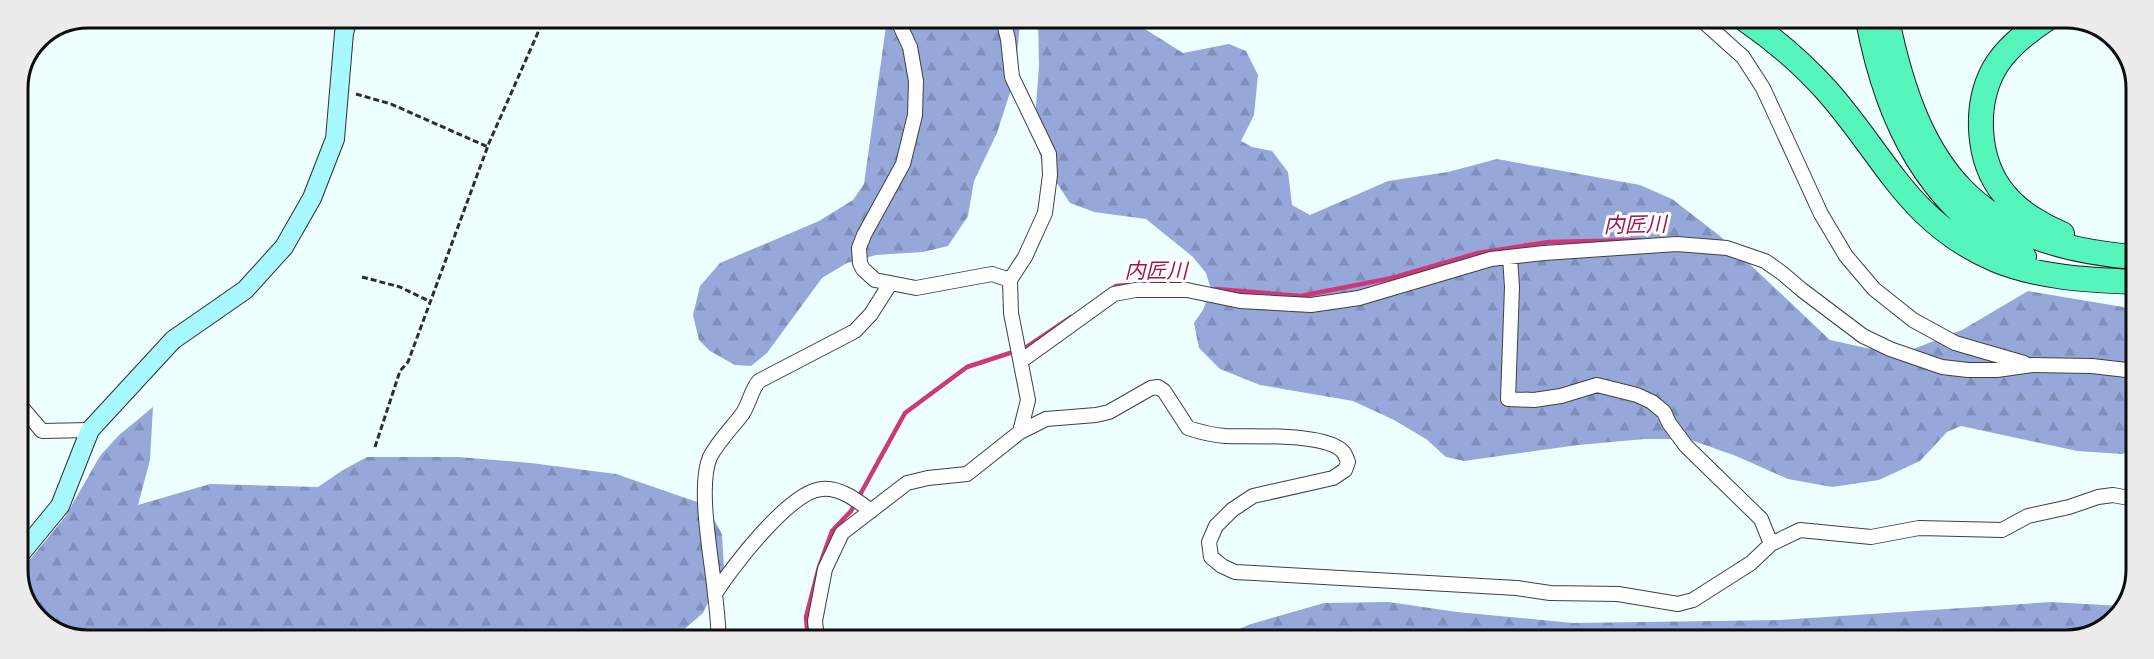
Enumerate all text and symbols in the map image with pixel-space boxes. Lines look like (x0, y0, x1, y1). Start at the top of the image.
water label: 内匠川 (1603, 209, 1669, 239)
water label: 内匠川 (1125, 256, 1189, 284)

